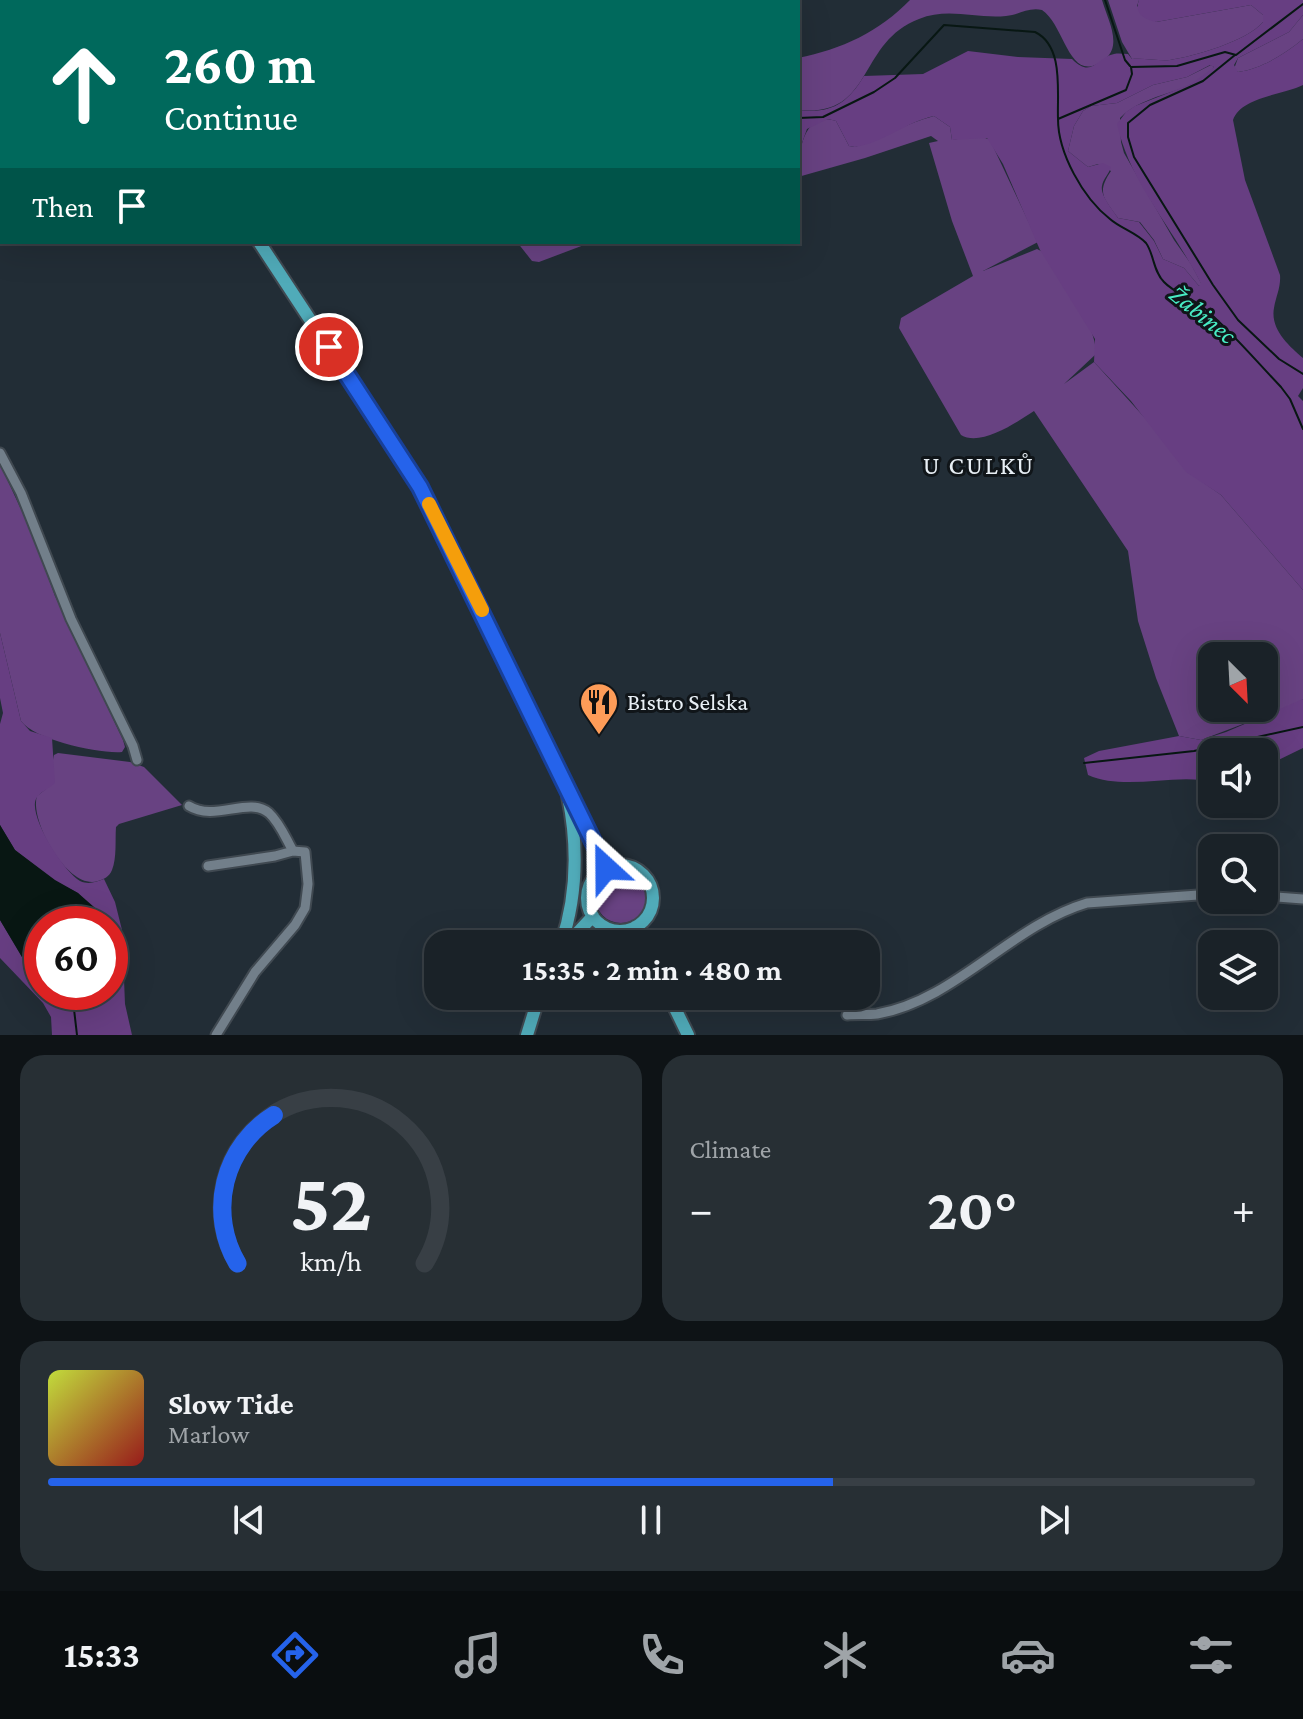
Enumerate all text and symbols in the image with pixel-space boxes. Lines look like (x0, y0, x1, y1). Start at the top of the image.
icon: ahead (32, 32, 136, 136)
text: 260 m (164, 33, 315, 95)
text: Continue (164, 98, 298, 138)
icon: arrive (110, 184, 154, 228)
text: Then (32, 190, 94, 223)
water label: Žabinec (1164, 279, 1242, 350)
pin (295, 313, 363, 381)
icon: arrive (307, 325, 351, 369)
district label: U CULKŮ (923, 451, 1035, 480)
north arrow (1198, 642, 1278, 722)
map controls (1198, 642, 1278, 1010)
restaurant icon: Bistro Selska (578, 681, 620, 736)
place label: Bistro Selska (627, 688, 748, 715)
button: sound (1198, 738, 1278, 818)
position arrow (564, 826, 648, 910)
button: search (1198, 834, 1278, 914)
speed limit sign: 60 (24, 906, 128, 1010)
button: layers (1198, 930, 1278, 1010)
text: 15:35 · 2 min · 480 m (522, 953, 782, 986)
text: Climate (690, 1135, 771, 1164)
text: 52 (290, 1155, 372, 1248)
text: 20° (927, 1175, 1017, 1242)
text: − (690, 1185, 713, 1233)
text: + (1232, 1185, 1255, 1233)
text: km/h (300, 1245, 362, 1277)
text: Slow Tide (168, 1387, 294, 1420)
text: Marlow (168, 1420, 249, 1449)
icon: previous (227, 1498, 271, 1542)
icon: pause (629, 1498, 673, 1542)
icon: next (1032, 1498, 1076, 1542)
icon: directions (267, 1627, 323, 1683)
icon: music (450, 1627, 506, 1683)
icon: phone (634, 1627, 690, 1683)
icon: climate (817, 1627, 873, 1683)
icon: car (1000, 1627, 1056, 1683)
icon: filters (1183, 1627, 1239, 1683)
text: 15:33 (64, 1635, 140, 1675)

